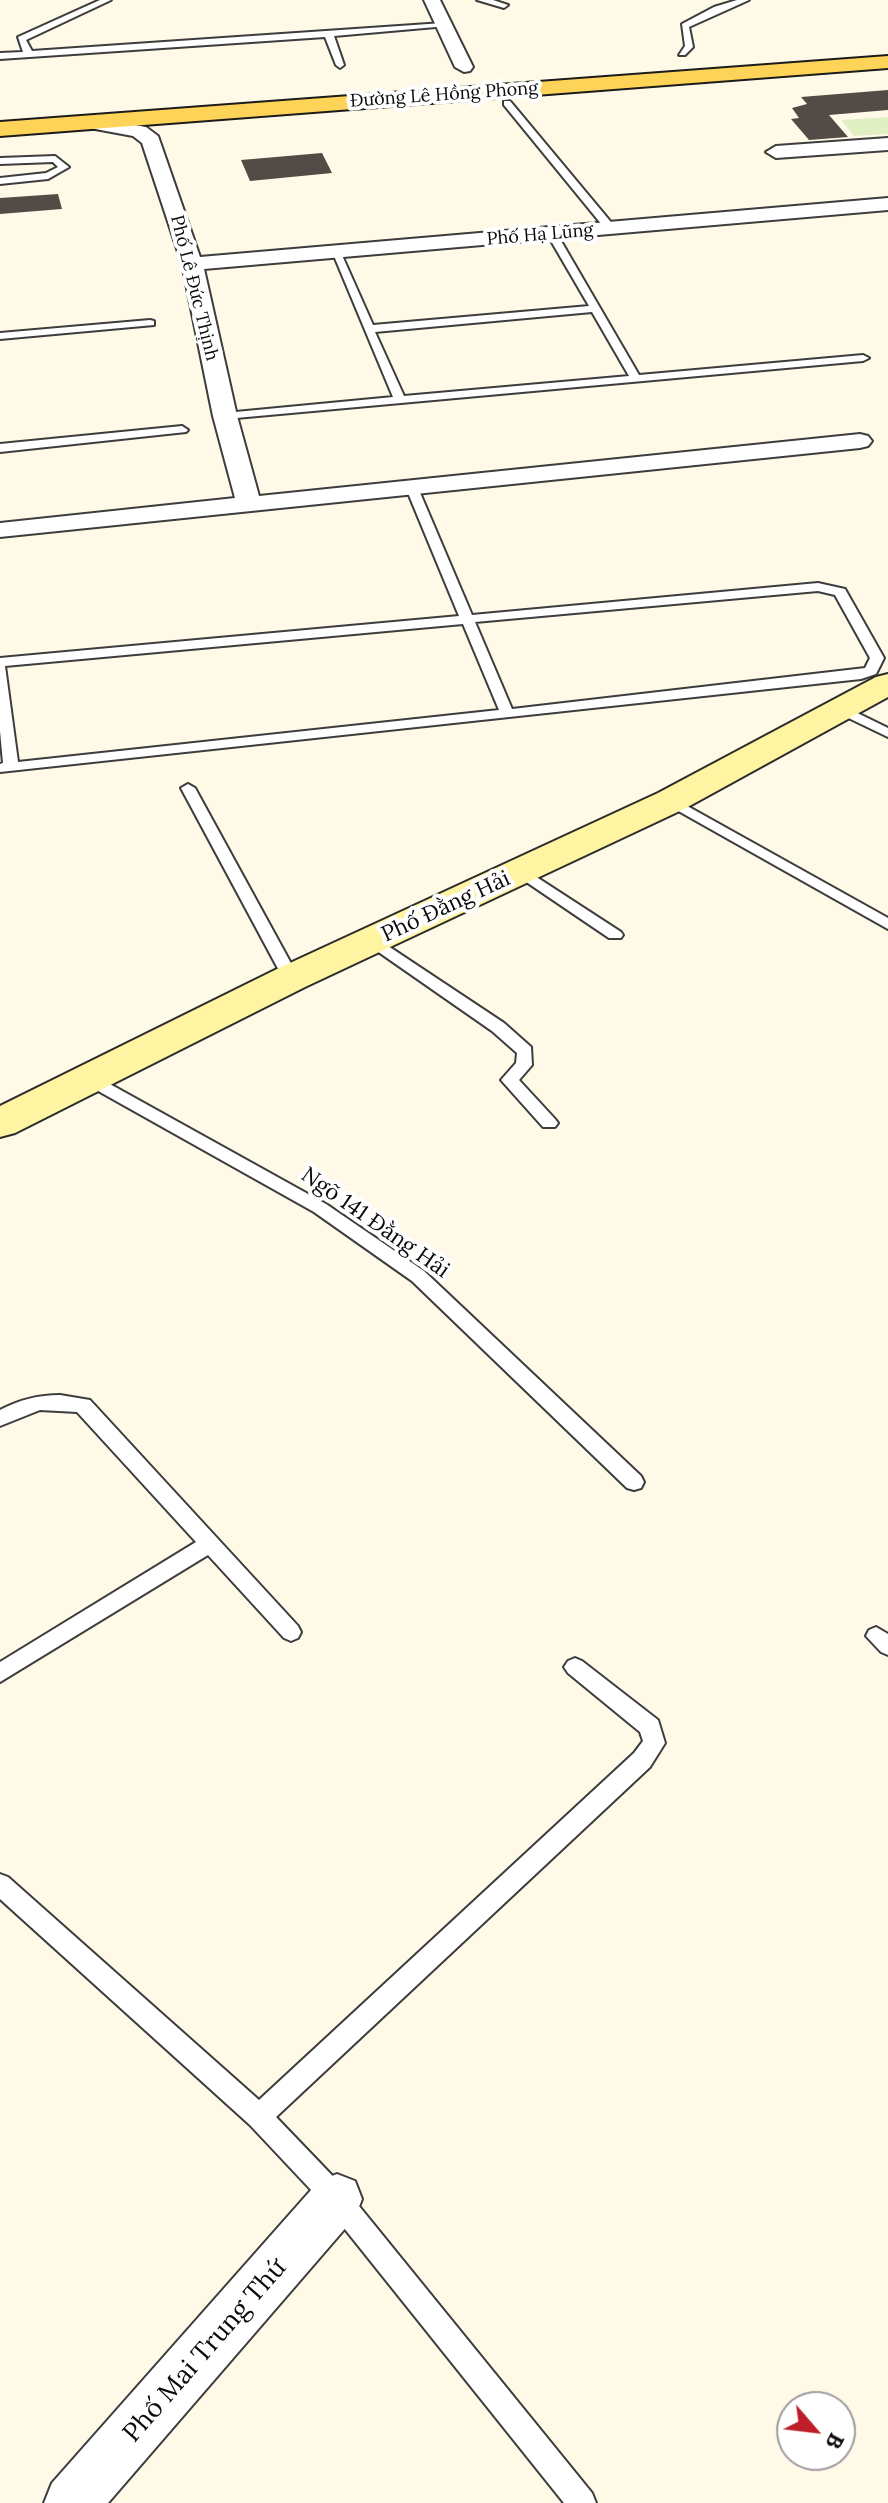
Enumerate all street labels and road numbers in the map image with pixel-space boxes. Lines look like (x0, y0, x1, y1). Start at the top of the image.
street label: Đường Lê Hồng Phong (349, 78, 539, 112)
street label: Phố Lê Đức Thịnh (165, 213, 223, 363)
street label: Phố Hạ Lũng (486, 220, 594, 250)
street label: Phố Đằng Hải (378, 866, 514, 948)
street label: Ngõ 141 Đằng Hải (296, 1162, 454, 1284)
street label: Phố Mai Trung Thứ (117, 2253, 293, 2449)

